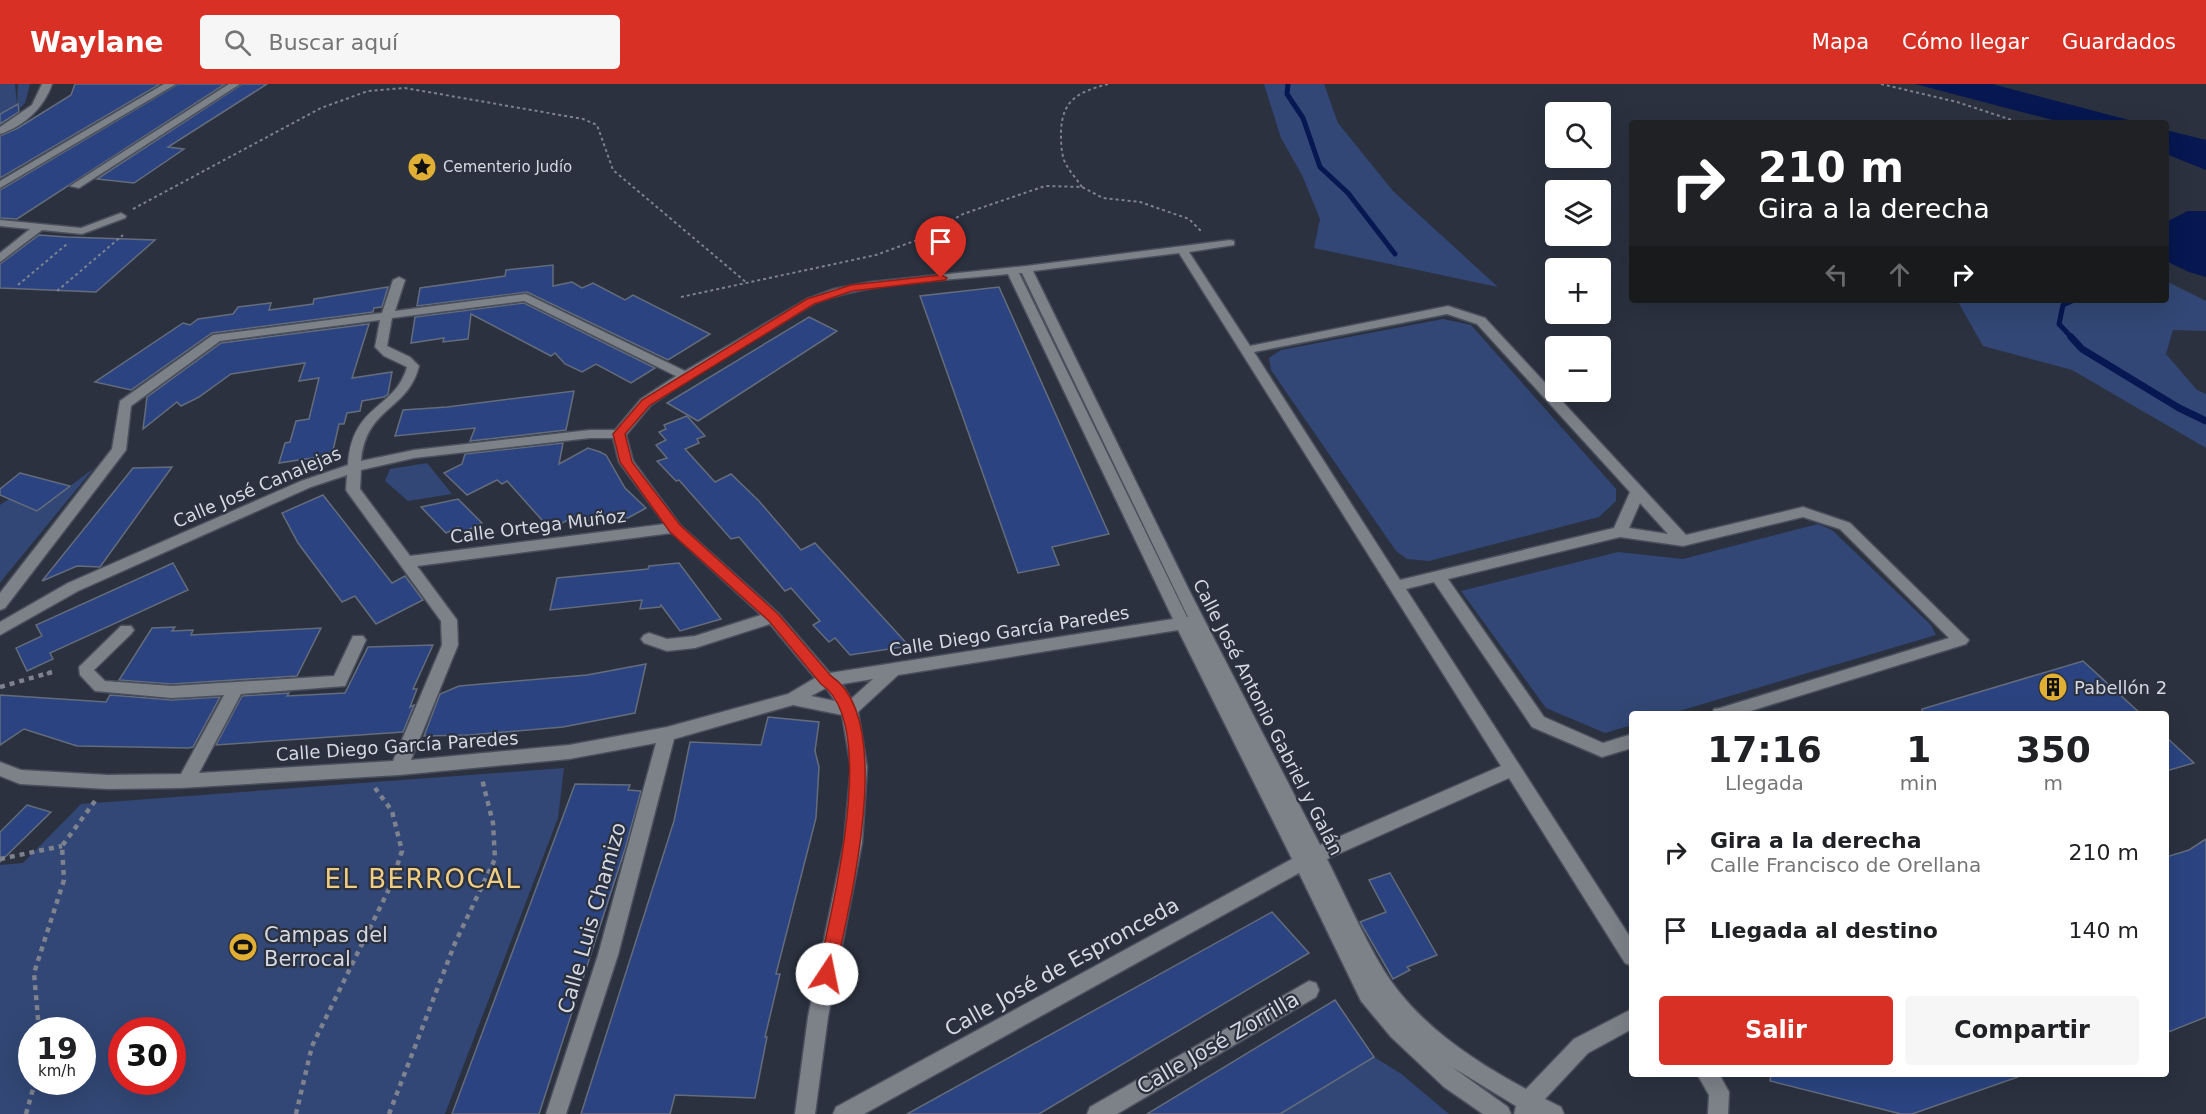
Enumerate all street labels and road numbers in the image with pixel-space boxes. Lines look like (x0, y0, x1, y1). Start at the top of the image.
street label: Calle José Canalejas (170, 442, 344, 532)
street label: Calle Ortega Muñoz (449, 505, 627, 547)
street label: Calle José Antonio Gabriel y Galán (1189, 575, 1347, 859)
street label: Calle Diego García Paredes (887, 602, 1131, 660)
street label: Calle Diego García Paredes (275, 727, 519, 765)
street label: Calle Luis Chamizo (553, 820, 631, 1016)
street label: Calle José de Espronceda (941, 893, 1183, 1041)
street label: Calle José Zorrilla (1133, 987, 1303, 1099)

